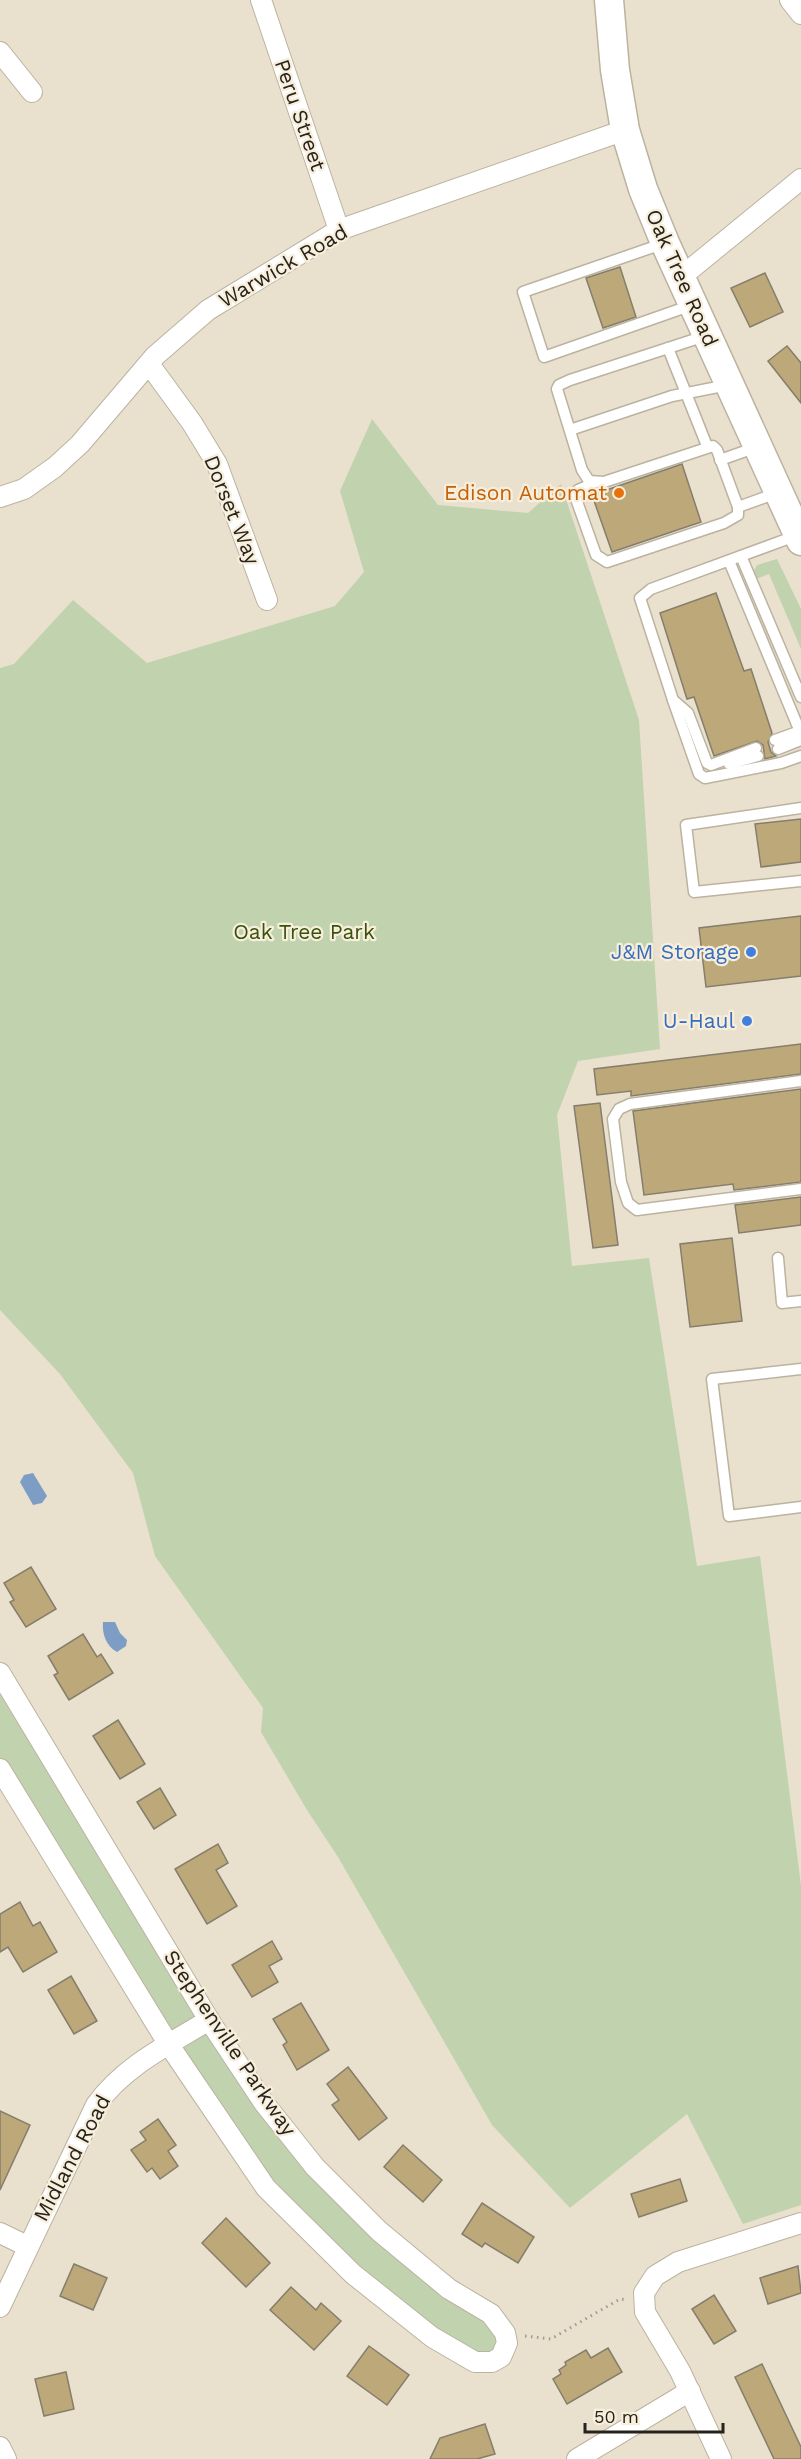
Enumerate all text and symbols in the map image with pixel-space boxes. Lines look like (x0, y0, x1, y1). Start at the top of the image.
street label: Peru Street (270, 56, 331, 174)
street label: Oak Tree Road (641, 205, 724, 350)
street label: Warwick Road (214, 219, 352, 313)
street label: Dorset Way (199, 452, 266, 568)
place label: Edison Automat (444, 480, 607, 505)
marker: Edison Automat (612, 486, 626, 500)
park label: Oak Tree Park (233, 919, 375, 944)
place label: J&M Storage (611, 939, 739, 964)
marker: J&M Storage (744, 945, 758, 959)
place label: U-Haul (663, 1008, 736, 1033)
marker: U-Haul (740, 1014, 754, 1028)
street label: Stephenville Parkway (159, 1945, 302, 2140)
street label: Midland Road (28, 2090, 115, 2225)
scale bar (585, 2396, 723, 2434)
text: 50 m (594, 2406, 639, 2427)

